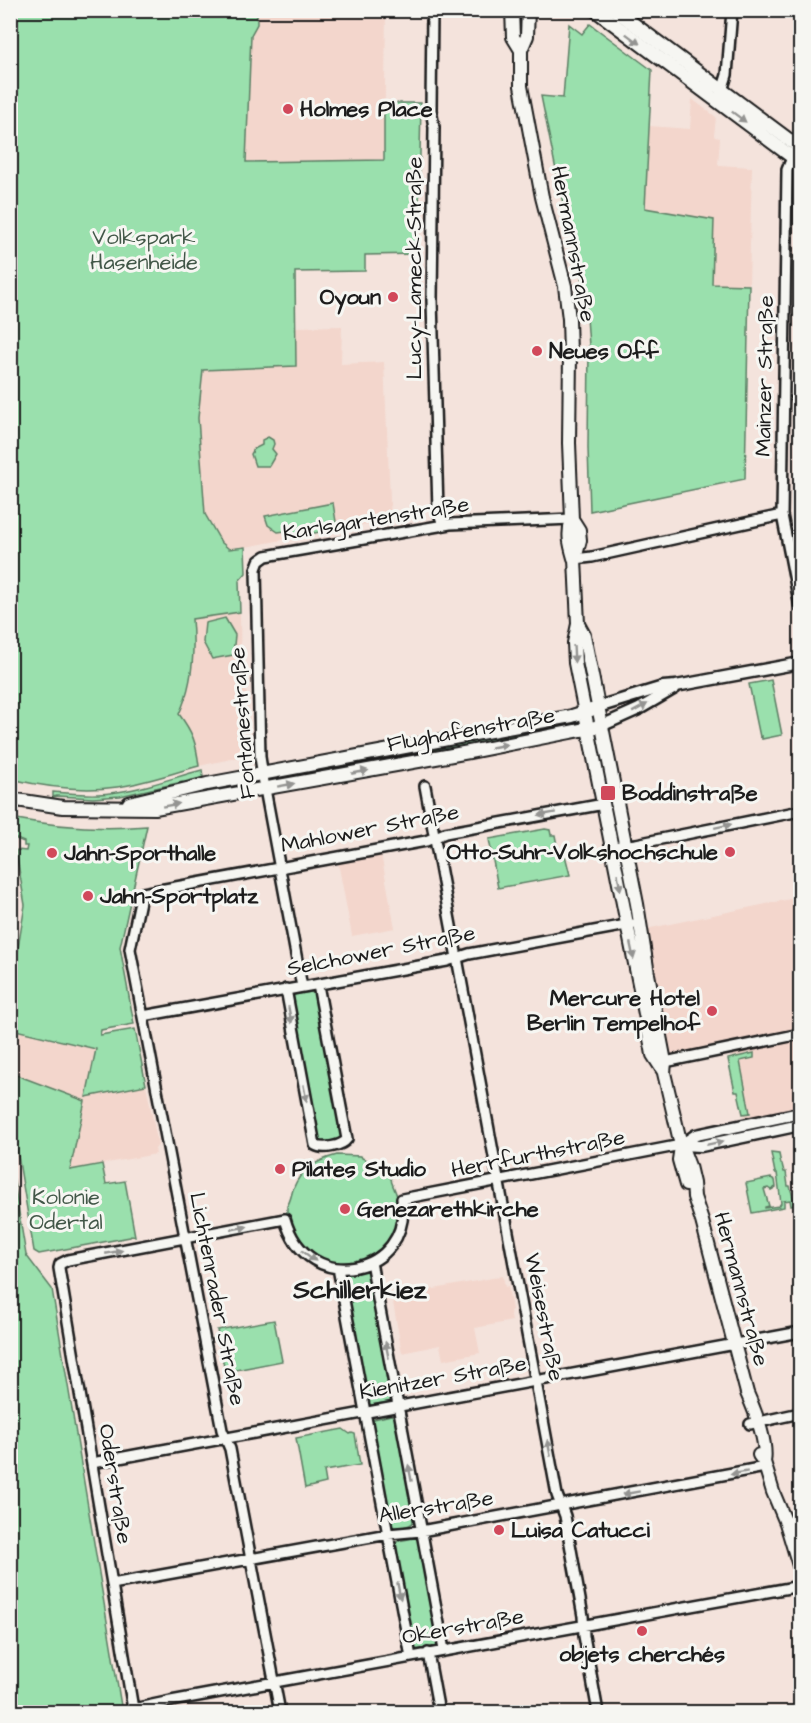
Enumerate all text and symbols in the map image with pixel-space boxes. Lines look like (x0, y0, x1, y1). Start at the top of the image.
one-way arrow (626, 32, 641, 44)
place label: Holmes Place (300, 94, 433, 125)
marker: Holmes Place (281, 102, 295, 116)
one-way arrow (732, 111, 747, 123)
street label: Lucy-Lameck-Straße (399, 156, 431, 379)
street label: Hermannstraße (543, 163, 603, 325)
park label: Volkspark Hasenheide (90, 222, 198, 278)
place label: Oyoun (320, 282, 381, 315)
marker: Oyoun (386, 290, 400, 304)
street label: Mainzer Straße (748, 295, 782, 457)
place label: Neues Off (549, 336, 659, 367)
marker: Neues Off (530, 344, 544, 358)
street label: Karlsgartenstraße (281, 489, 472, 550)
one-way arrow (570, 644, 579, 663)
street label: Fontanestraße (222, 646, 264, 800)
street label: Flughafenstraße (385, 700, 558, 761)
one-way arrow (632, 703, 649, 713)
one-way arrow (490, 741, 509, 750)
one-way arrow (350, 767, 369, 776)
place label: Boddinstraße (622, 778, 758, 809)
one-way arrow (277, 780, 296, 789)
marker: Boddinstraße (599, 784, 617, 802)
street label: Mahlower Straße (278, 797, 462, 861)
one-way arrow (162, 801, 181, 810)
one-way arrow (538, 810, 557, 819)
one-way arrow (714, 821, 733, 830)
place label: Otto-Suhr-Volkshochschule (446, 837, 718, 868)
place label: Jahn-Sporthalle (63, 838, 216, 869)
marker: Otto-Suhr-Volkshochschule (723, 845, 737, 859)
marker: Jahn-Sporthalle (45, 846, 59, 860)
one-way arrow (615, 873, 624, 892)
place label: Jahn-Sportplatz (99, 881, 259, 912)
marker: Jahn-Sportplatz (81, 889, 95, 903)
street label: Selchower Straße (284, 918, 478, 984)
one-way arrow (628, 941, 637, 960)
place label: Mercure Hotel Berlin Tempelhof (527, 983, 701, 1039)
marker: Mercure Hotel Berlin Tempelhof (705, 1004, 719, 1018)
one-way arrow (286, 1005, 295, 1024)
one-way arrow (301, 1083, 310, 1102)
street label: Herrfurthstraße (448, 1122, 628, 1186)
one-way arrow (706, 1138, 724, 1148)
place label: Pilates Studio (292, 1154, 426, 1185)
marker: Pilates Studio (273, 1162, 287, 1176)
park label: Kolonie Odertal (29, 1182, 103, 1238)
street label: Lichtenrader Straße (181, 1190, 253, 1408)
place label: Genezarethkirche (357, 1194, 539, 1225)
marker: Genezarethkirche (338, 1202, 352, 1216)
street label: Hermannstraße (706, 1208, 777, 1370)
one-way arrow (230, 1223, 249, 1232)
one-way arrow (105, 1247, 124, 1256)
one-way arrow (301, 1250, 317, 1262)
street label: Weisestraße (516, 1250, 572, 1384)
district label: Schillerkiez (292, 1272, 428, 1308)
one-way arrow (382, 1340, 391, 1359)
street label: Kienitzer Straße (357, 1348, 529, 1408)
street label: Oderstraße (90, 1422, 140, 1546)
one-way arrow (544, 1439, 553, 1458)
one-way arrow (405, 1464, 414, 1483)
one-way arrow (730, 1469, 749, 1478)
street label: Allerstraße (376, 1483, 496, 1531)
one-way arrow (622, 1489, 641, 1498)
place label: Luisa Catucci (511, 1515, 650, 1546)
marker: Luisa Catucci (492, 1523, 506, 1537)
one-way arrow (395, 1582, 404, 1601)
street label: Okerstraße (400, 1601, 526, 1653)
marker: objets cherchés (635, 1624, 649, 1638)
place label: objets cherchés (559, 1639, 725, 1670)

